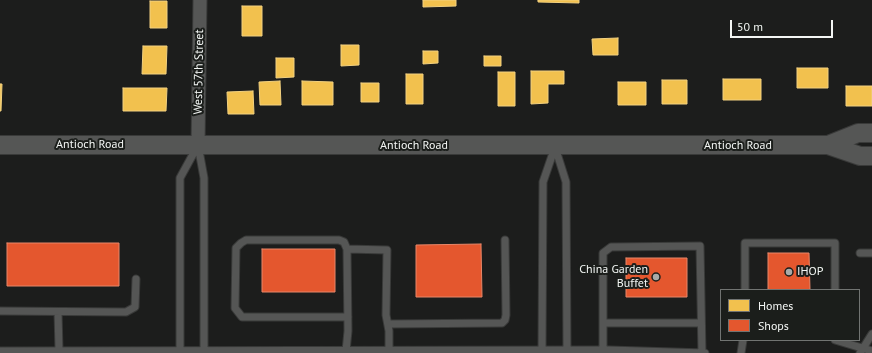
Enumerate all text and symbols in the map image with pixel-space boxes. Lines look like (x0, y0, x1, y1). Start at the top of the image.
scale bar (732, 12, 835, 38)
text: 50 m (737, 19, 763, 34)
street label: West 57th Street (191, 29, 207, 115)
street label: Antioch Road (56, 138, 124, 152)
street label: Antioch Road (380, 139, 448, 153)
street label: Antioch Road (704, 139, 772, 153)
place label: China Garden Buffet (579, 263, 648, 291)
place label: IHOP (797, 265, 823, 279)
marker: IHOP (784, 267, 794, 277)
marker: China Garden Buffet (651, 272, 661, 282)
legend (720, 289, 860, 341)
text: Homes (758, 298, 793, 313)
text: Shops (758, 318, 789, 333)

